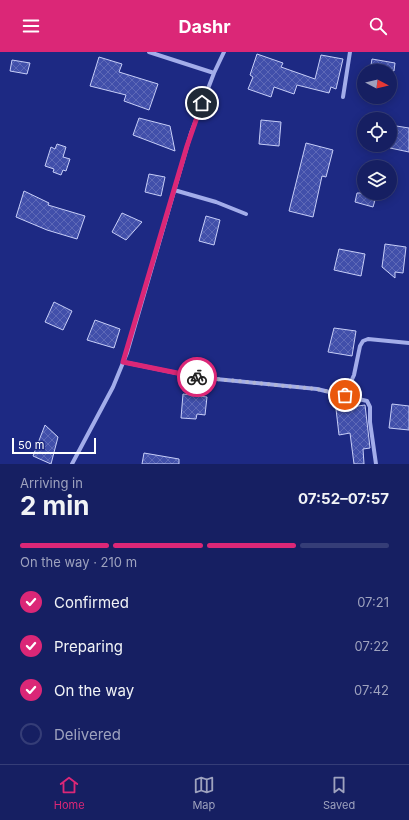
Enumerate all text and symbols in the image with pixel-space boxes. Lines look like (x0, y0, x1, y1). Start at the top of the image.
icon: menu (20, 15, 42, 37)
icon: search (367, 15, 389, 37)
text: Dashr (178, 16, 231, 37)
north arrow (357, 64, 397, 104)
map controls (357, 64, 397, 200)
pin (185, 86, 219, 120)
icon: home (191, 92, 213, 114)
button: locate (357, 112, 397, 152)
button: layers (357, 160, 397, 200)
courier (177, 357, 217, 397)
icon: bike (186, 366, 208, 388)
pin (328, 378, 362, 412)
icon: bag (334, 384, 356, 406)
scale bar (12, 436, 96, 455)
text: 50 m (18, 438, 44, 452)
text: Arriving in (20, 475, 83, 491)
text: 07:52–07:57 (298, 489, 389, 508)
text: 2 min (20, 490, 90, 521)
text: On the way · 210 m (20, 554, 137, 570)
icon: check (20, 591, 42, 613)
text: Confirmed (54, 593, 129, 612)
text: 07:21 (357, 594, 389, 610)
icon: check (20, 635, 42, 657)
text: Preparing (54, 637, 123, 656)
text: 07:22 (355, 638, 389, 654)
icon: check (20, 679, 42, 701)
text: On the way (54, 681, 134, 700)
text: 07:42 (354, 682, 389, 698)
text: Delivered (54, 725, 121, 744)
tab: Home (54, 774, 85, 812)
tab: Map (192, 774, 215, 812)
tab: Saved (323, 774, 355, 812)

